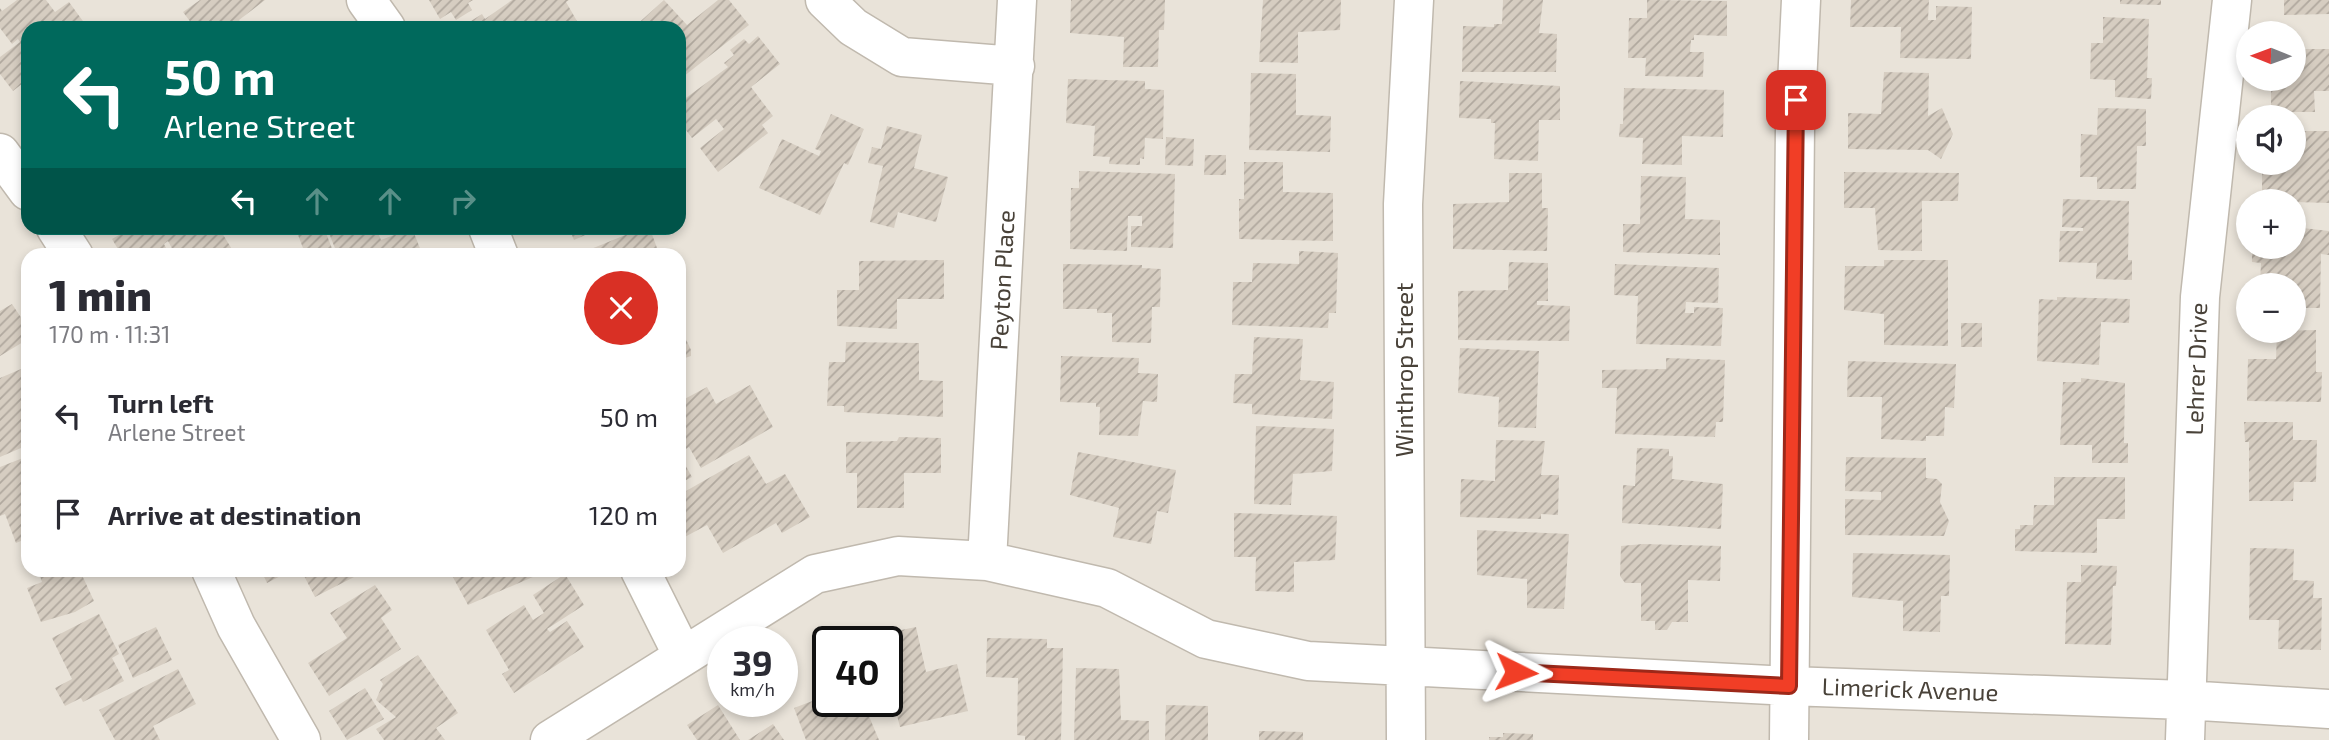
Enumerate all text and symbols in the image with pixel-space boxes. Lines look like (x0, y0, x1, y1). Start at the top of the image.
north arrow (2236, 21, 2306, 91)
map controls (2236, 21, 2306, 343)
text: 50 m (164, 46, 276, 105)
icon: left (49, 49, 140, 140)
pin (1766, 70, 1826, 130)
icon: arrive (1777, 81, 1815, 119)
button: sound (2236, 105, 2306, 175)
text: Arlene Street (164, 106, 355, 144)
icon: left (225, 182, 263, 220)
icon: ahead (298, 182, 336, 220)
icon: ahead (371, 182, 409, 220)
icon: right (444, 182, 482, 220)
button: + (2236, 189, 2306, 259)
street label: Peyton Place (983, 209, 1020, 351)
text: 1 min (49, 269, 152, 319)
button: close (584, 271, 658, 345)
button: − (2236, 273, 2306, 343)
street label: Winthrop Street (1389, 283, 1418, 457)
street label: Lehrer Drive (2179, 302, 2212, 436)
text: 170 m · 11:31 (49, 320, 170, 348)
text: Turn left (108, 387, 214, 418)
icon: left (49, 397, 87, 435)
text: 50 m (600, 401, 658, 432)
text: Arlene Street (108, 418, 245, 446)
icon: arrive (49, 495, 87, 533)
text: Arrive at destination (108, 499, 361, 530)
text: 120 m (589, 499, 658, 530)
speed limit sign: 40 (812, 626, 903, 717)
position arrow (1479, 635, 1553, 709)
text: 39 (732, 641, 773, 683)
street label: Limerick Avenue (1821, 671, 1999, 706)
text: km/h (730, 678, 775, 700)

